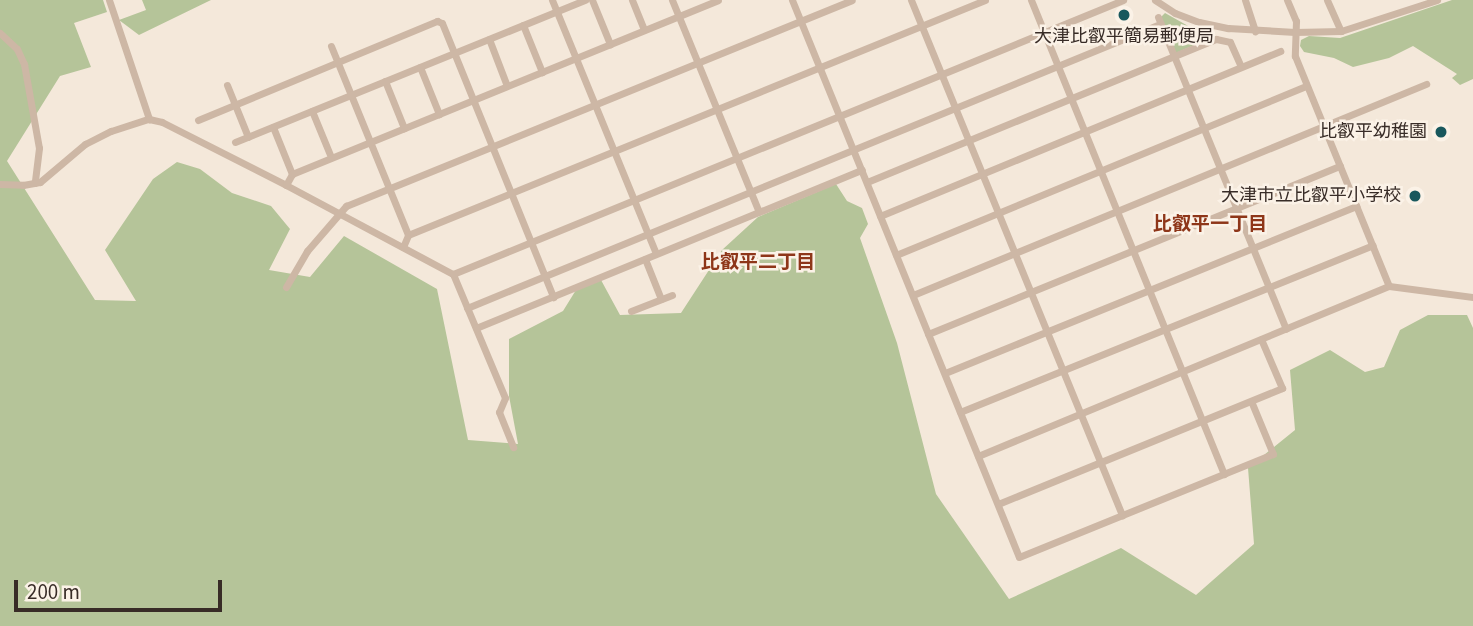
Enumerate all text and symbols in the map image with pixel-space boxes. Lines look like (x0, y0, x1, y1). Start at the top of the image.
marker: 大津比叡平簡易郵便局 (1116, 7, 1132, 23)
place label: 大津比叡平簡易郵便局 (1034, 26, 1214, 48)
place label: 比叡平幼稚園 (1319, 121, 1427, 143)
marker: 比叡平幼稚園 (1433, 124, 1449, 140)
place label: 大津市立比叡平小学校 (1221, 185, 1401, 207)
marker: 大津市立比叡平小学校 (1407, 188, 1423, 204)
district label: 比叡平一丁目 (1153, 214, 1267, 236)
district label: 比叡平二丁目 (701, 252, 815, 274)
scale bar (18, 566, 226, 610)
text: 200 m (27, 577, 80, 607)

